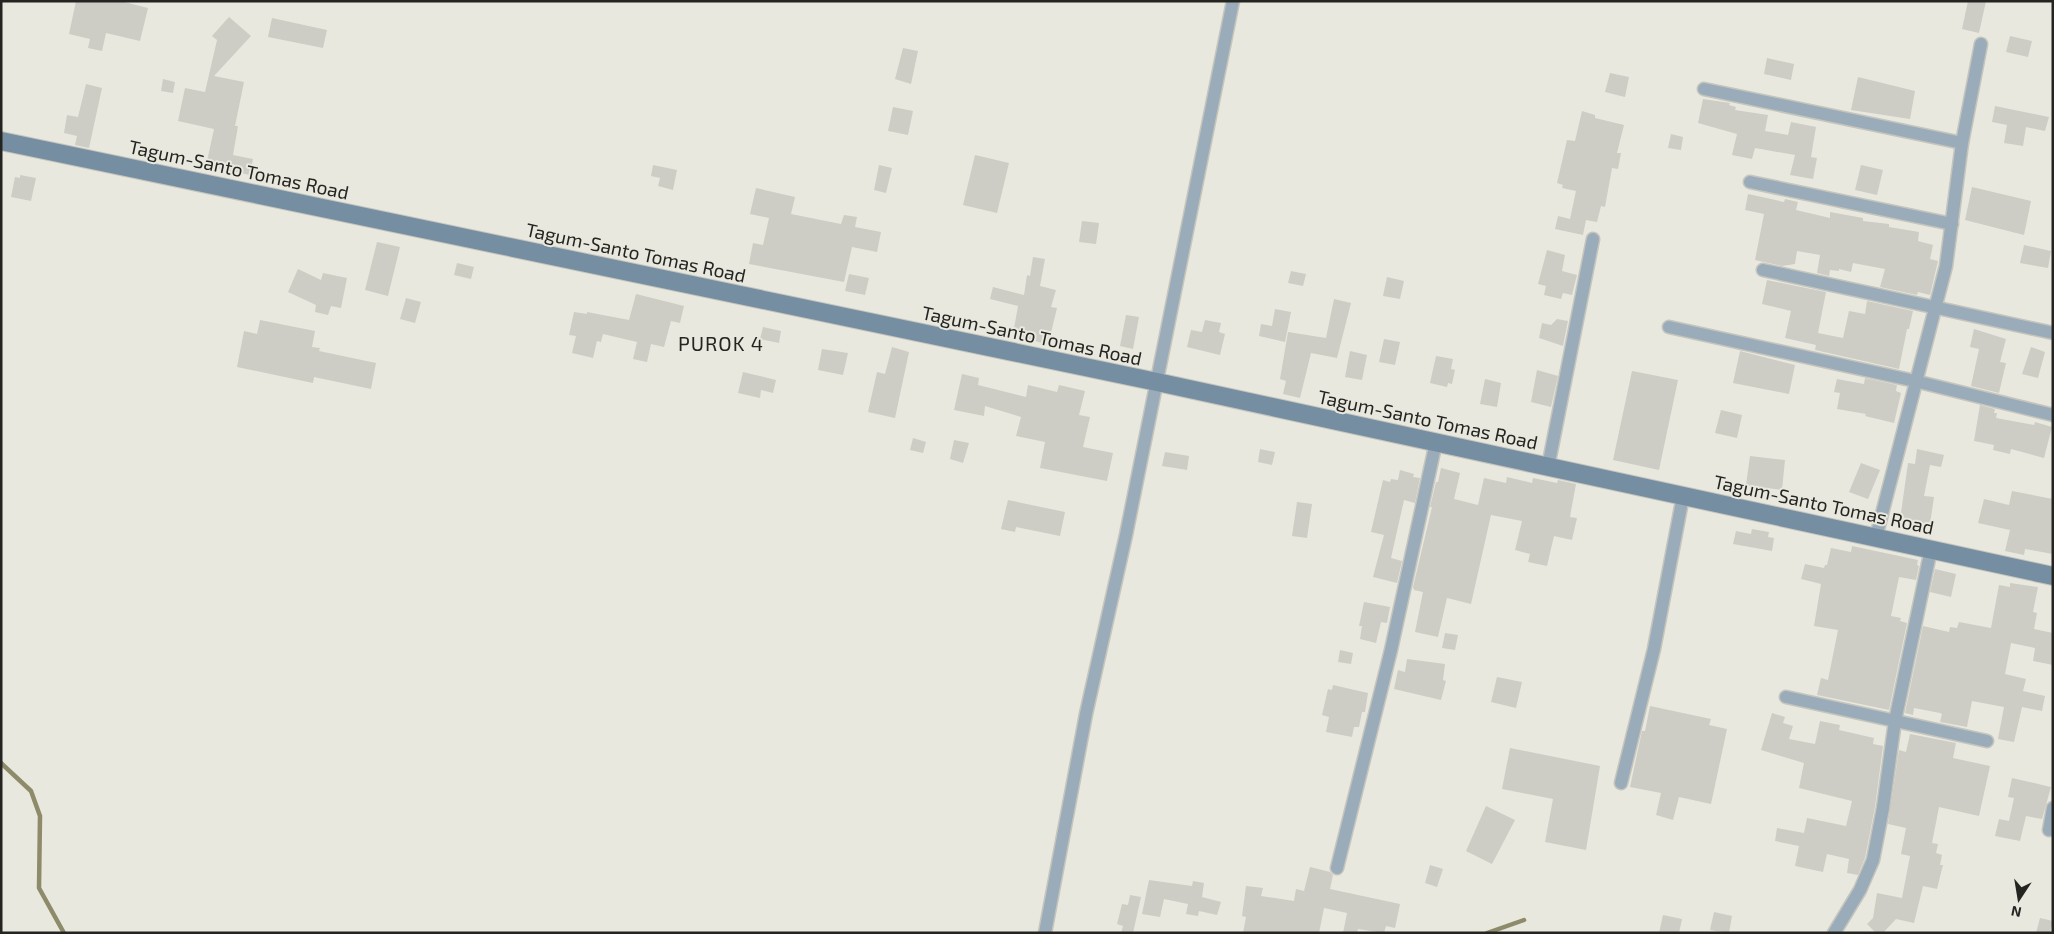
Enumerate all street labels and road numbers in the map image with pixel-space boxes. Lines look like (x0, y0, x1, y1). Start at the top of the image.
street label: Tagum-Santo Tomas Road (127, 134, 351, 204)
street label: Tagum-Santo Tomas Road (524, 217, 748, 287)
street label: Tagum-Santo Tomas Road (920, 300, 1144, 370)
street label: Tagum-Santo Tomas Road (1316, 384, 1540, 454)
street label: Tagum-Santo Tomas Road (1712, 469, 1936, 539)

